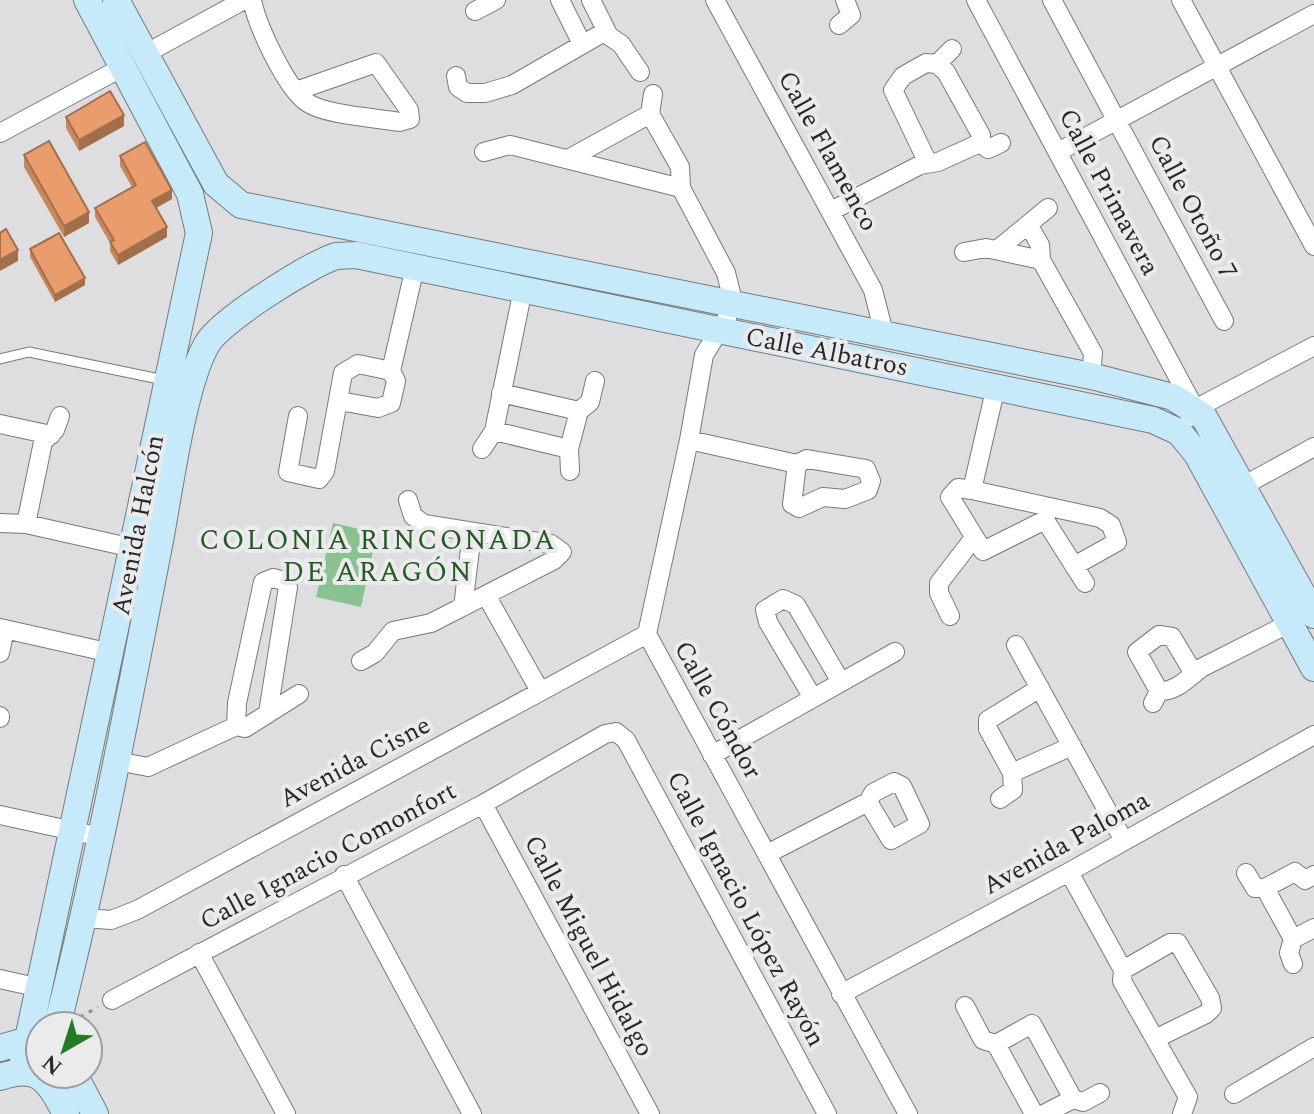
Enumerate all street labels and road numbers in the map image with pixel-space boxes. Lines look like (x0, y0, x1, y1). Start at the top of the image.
street label: Calle Flamenco (767, 63, 889, 239)
street label: Calle Primavera (1048, 101, 1170, 283)
street label: Calle Otoño 7 (1138, 128, 1248, 286)
street label: Calle Albatros (742, 317, 912, 387)
street label: Avenida Halcón (101, 431, 175, 619)
street label: Calle Cóndor (663, 633, 773, 787)
street label: Avenida Cisne (272, 705, 438, 819)
street label: Calle Ignacio López Rayón (656, 764, 836, 1054)
street label: Calle Ignacio Comonfort (193, 771, 463, 941)
street label: Avenida Paloma (975, 780, 1157, 906)
street label: Calle Miguel Hidalgo (514, 828, 664, 1064)

